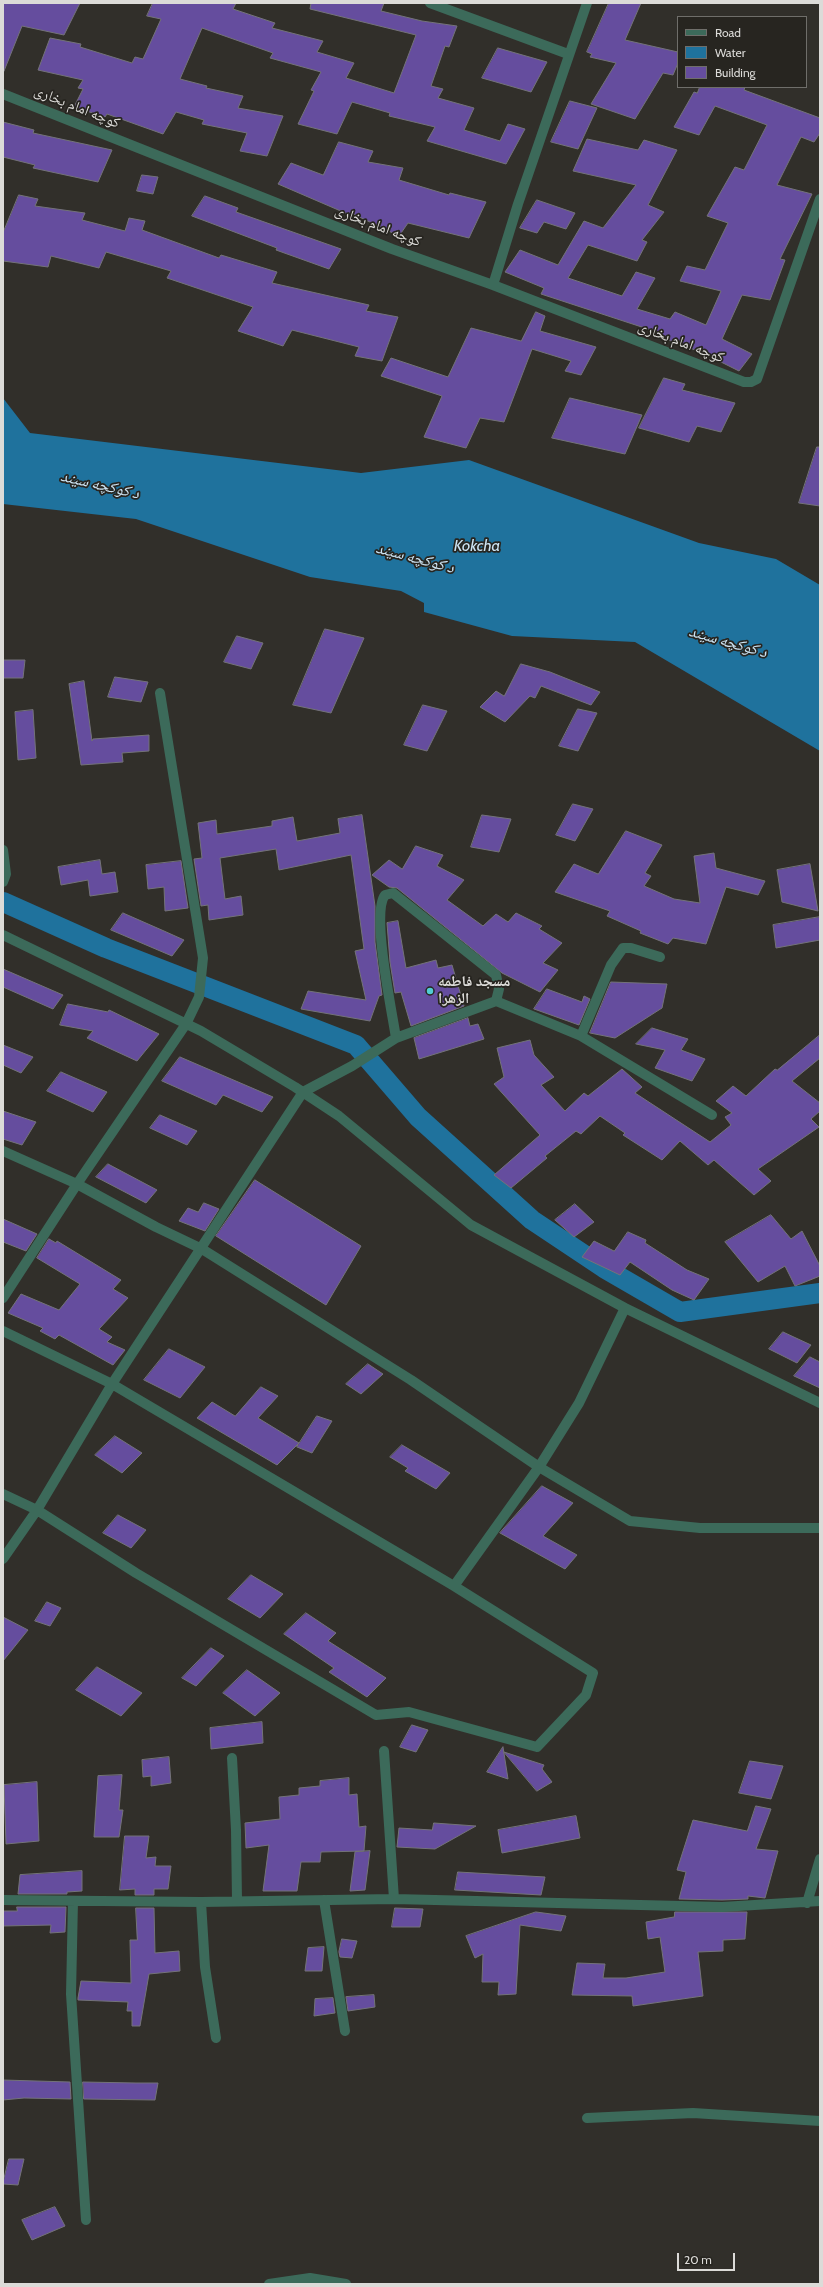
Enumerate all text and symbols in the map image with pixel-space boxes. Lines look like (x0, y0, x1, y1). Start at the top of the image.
legend (677, 16, 807, 88)
text: Road (715, 25, 741, 40)
text: Water (715, 45, 745, 60)
text: Building (715, 65, 756, 80)
street label: کوچه امام بخاری (32, 82, 122, 132)
street label: کوچه امام بخاری (332, 201, 424, 251)
street label: کوچه امام بخاری (635, 317, 727, 367)
water label: د کوکچه سیند (59, 467, 141, 503)
water label: Kokcha (454, 536, 500, 556)
water label: د کوکچه سیند (374, 538, 456, 578)
water label: د کوکچه سیند (687, 622, 769, 662)
place label: مسجد فاطمه الزهرا (438, 973, 510, 1008)
marker: مسجد فاطمه الزهرا (425, 986, 435, 996)
scale bar (679, 2245, 737, 2271)
text: 20 m (684, 2252, 712, 2267)

